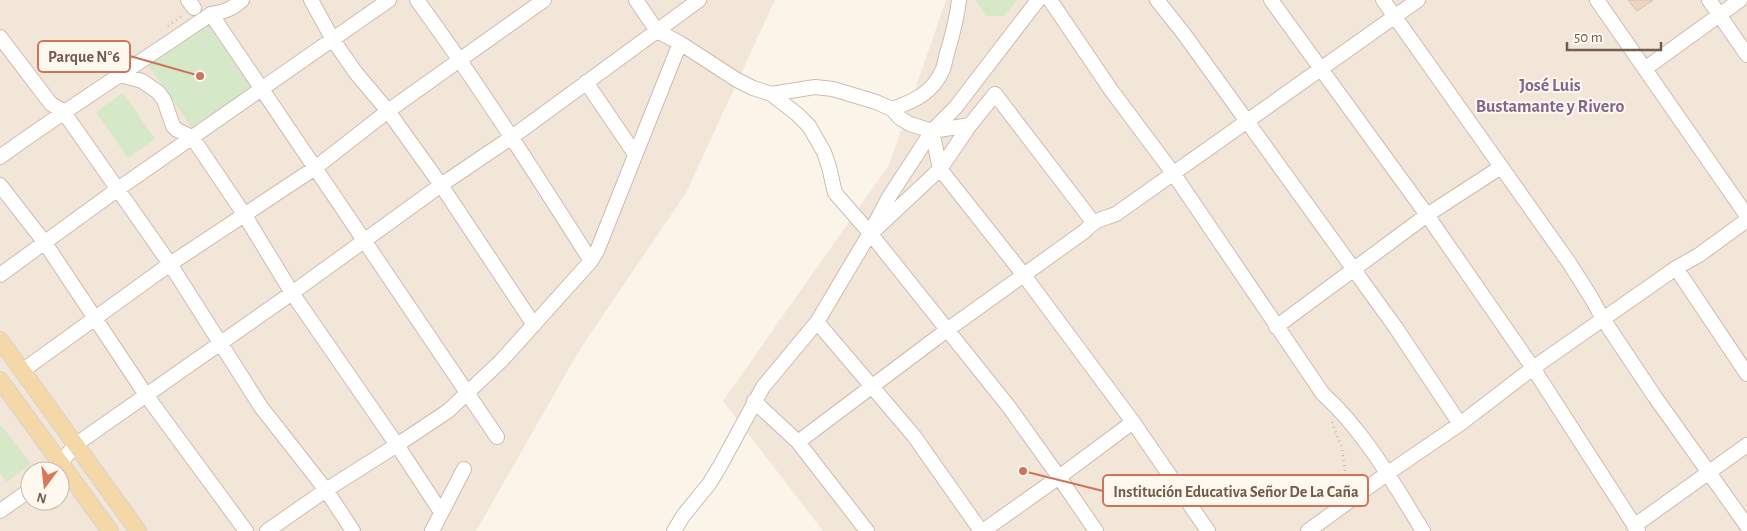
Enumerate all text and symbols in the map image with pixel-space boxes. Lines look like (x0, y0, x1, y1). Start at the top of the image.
scale bar (1567, 20, 1661, 52)
text: 50 m (1574, 30, 1603, 45)
callout: Parque N°6 (38, 41, 130, 72)
text: Parque N°6 (48, 49, 120, 65)
district label: José Luis Bustamante y Rivero (1476, 77, 1624, 116)
north arrow (20, 461, 70, 511)
callout: Institución Educativa Señor De La Caña (1103, 475, 1368, 506)
text: Institución Educativa Señor De La Caña (1113, 484, 1359, 500)
text: N (35, 490, 48, 506)

